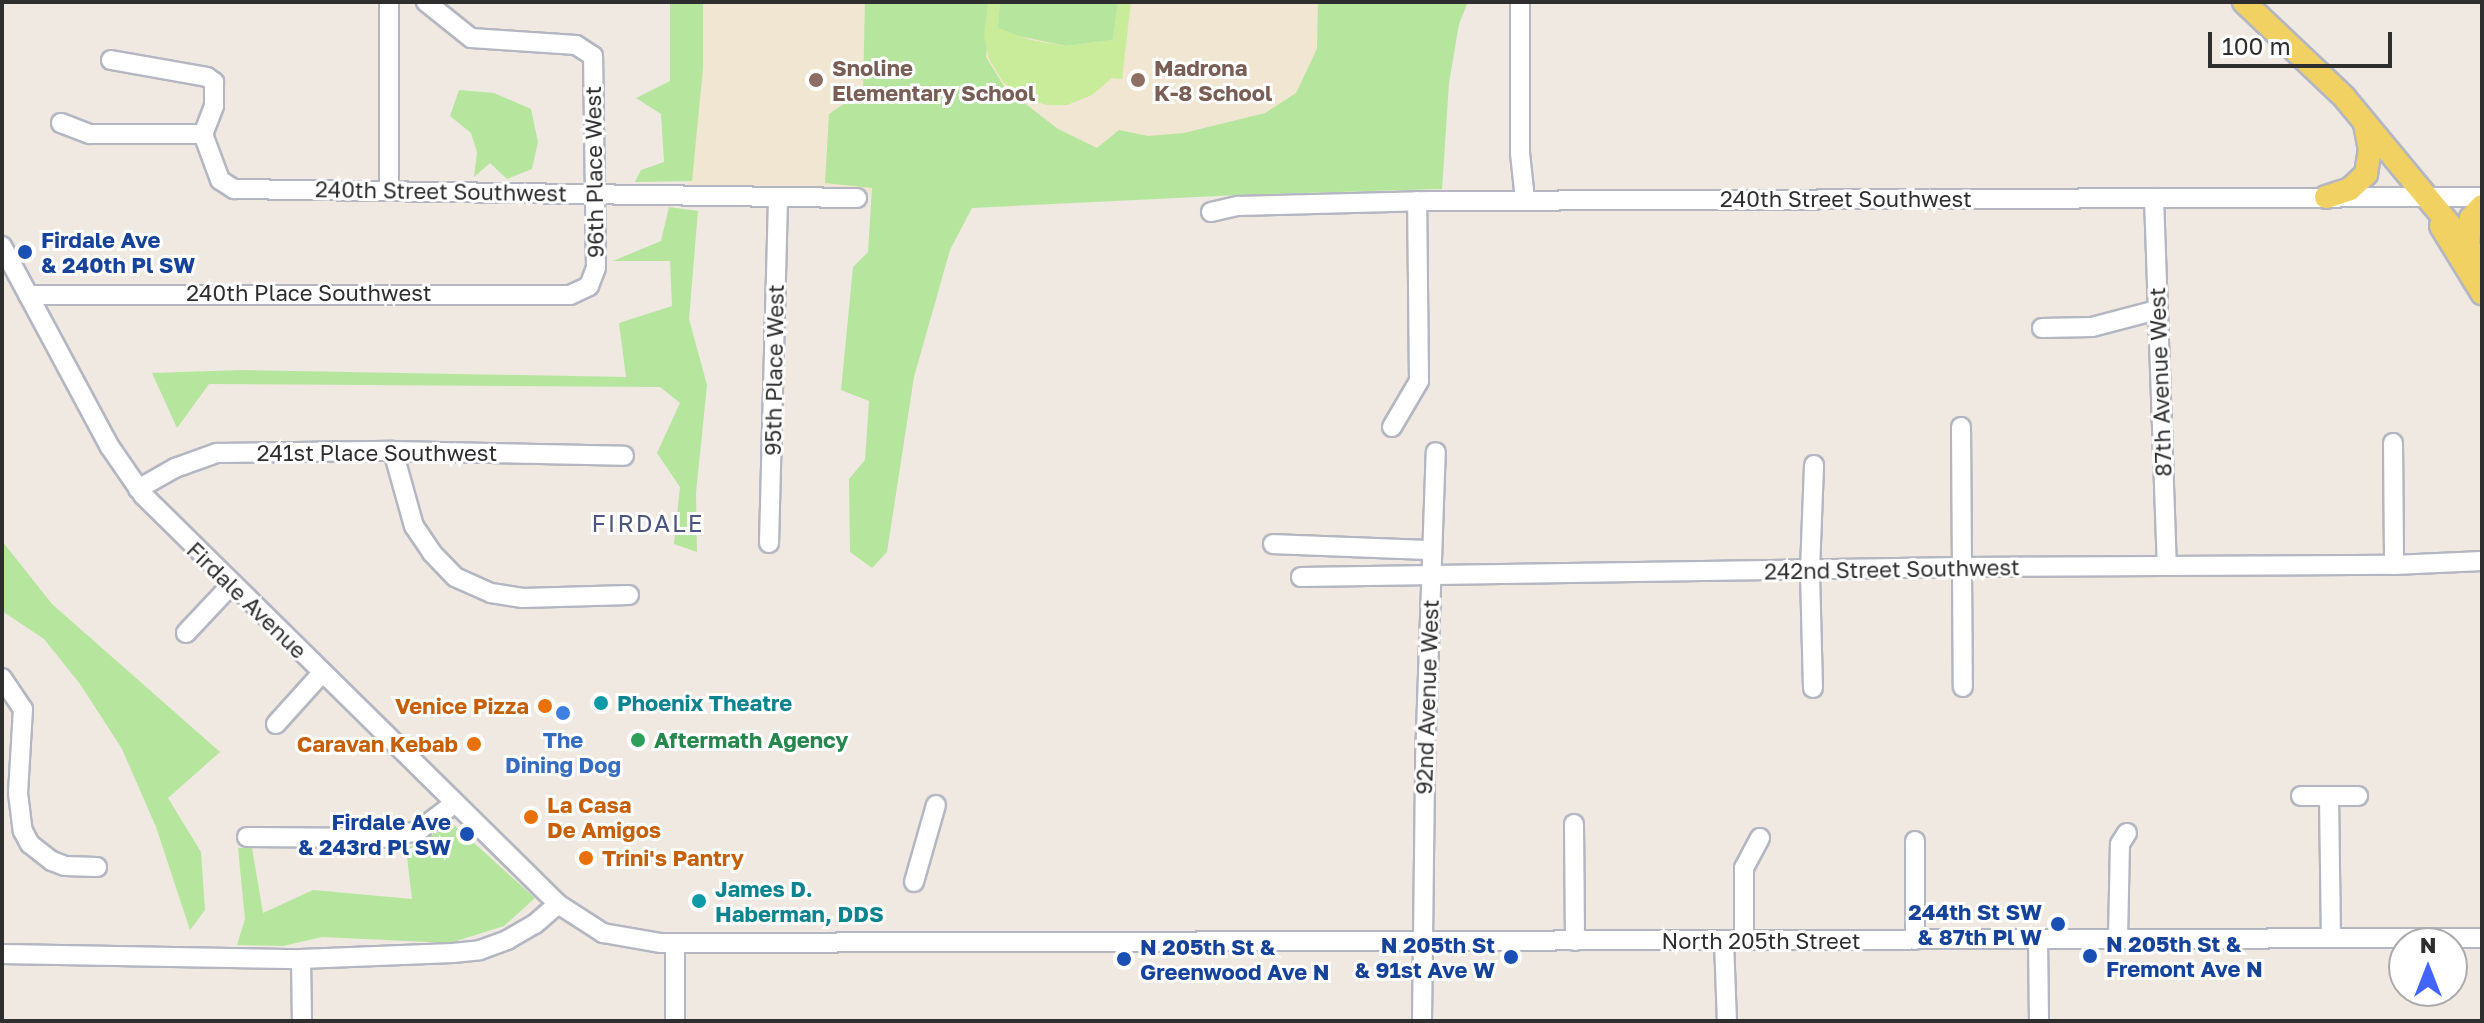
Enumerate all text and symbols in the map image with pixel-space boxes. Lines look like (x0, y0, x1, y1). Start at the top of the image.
scale bar (2212, 16, 2396, 66)
text: 100 m (2222, 31, 2291, 60)
place label: Snoline Elementary School (832, 54, 1035, 106)
place label: Madrona K-8 School (1154, 54, 1272, 106)
marker: Snoline Elementary School (807, 71, 825, 89)
marker: Madrona K-8 School (1129, 71, 1147, 89)
street label: 96th Place West (579, 86, 609, 258)
street label: 240th Street Southwest (315, 176, 567, 206)
street label: 240th Street Southwest (1720, 186, 1972, 212)
place label: Firdale Ave & 240th Pl SW (41, 226, 195, 278)
marker: Firdale Ave & 240th Pl SW (16, 243, 34, 261)
street label: 240th Place Southwest (186, 280, 432, 306)
street label: 95th Place West (759, 284, 789, 456)
street label: 87th Avenue West (2144, 287, 2176, 477)
street label: 241st Place Southwest (257, 440, 497, 466)
district label: FIRDALE (592, 509, 704, 537)
street label: Firdale Avenue (182, 536, 312, 664)
street label: 242nd Street Southwest (1764, 554, 2020, 584)
street label: 92nd Avenue West (1410, 599, 1444, 795)
place label: Phoenix Theatre (617, 690, 792, 716)
place label: Venice Pizza (395, 693, 529, 719)
marker: Phoenix Theatre (592, 694, 610, 712)
marker: Venice Pizza (536, 697, 554, 715)
marker: The Dining Dog (554, 704, 572, 722)
place label: The Dining Dog (505, 726, 621, 778)
place label: Aftermath Agency (654, 727, 848, 753)
place label: Caravan Kebab (297, 731, 458, 757)
marker: Aftermath Agency (629, 731, 647, 749)
marker: Caravan Kebab (465, 735, 483, 753)
place label: La Casa De Amigos (547, 791, 661, 842)
place label: Firdale Ave & 243rd Pl SW (298, 808, 451, 860)
marker: La Casa De Amigos (522, 808, 540, 826)
marker: Firdale Ave & 243rd Pl SW (458, 825, 476, 843)
place label: Trini's Pantry (602, 845, 744, 871)
marker: Trini's Pantry (577, 849, 595, 867)
place label: James D. Haberman, DDS (715, 875, 884, 926)
marker: James D. Haberman, DDS (690, 892, 708, 910)
place label: 244th St SW & 87th Pl W (1908, 898, 2042, 950)
marker: 244th St SW & 87th Pl W (2049, 915, 2067, 933)
north arrow (2388, 927, 2468, 1007)
street label: North 205th Street (1662, 928, 1860, 954)
place label: N 205th St & Fremont Ave N (2106, 930, 2263, 982)
place label: N 205th St & 91st Ave W (1354, 931, 1495, 982)
text: N (2420, 931, 2436, 958)
place label: N 205th St & Greenwood Ave N (1140, 933, 1329, 984)
marker: N 205th St & Fremont Ave N (2081, 947, 2099, 965)
marker: N 205th St & 91st Ave W (1502, 948, 1520, 966)
marker: N 205th St & Greenwood Ave N (1115, 950, 1133, 968)

